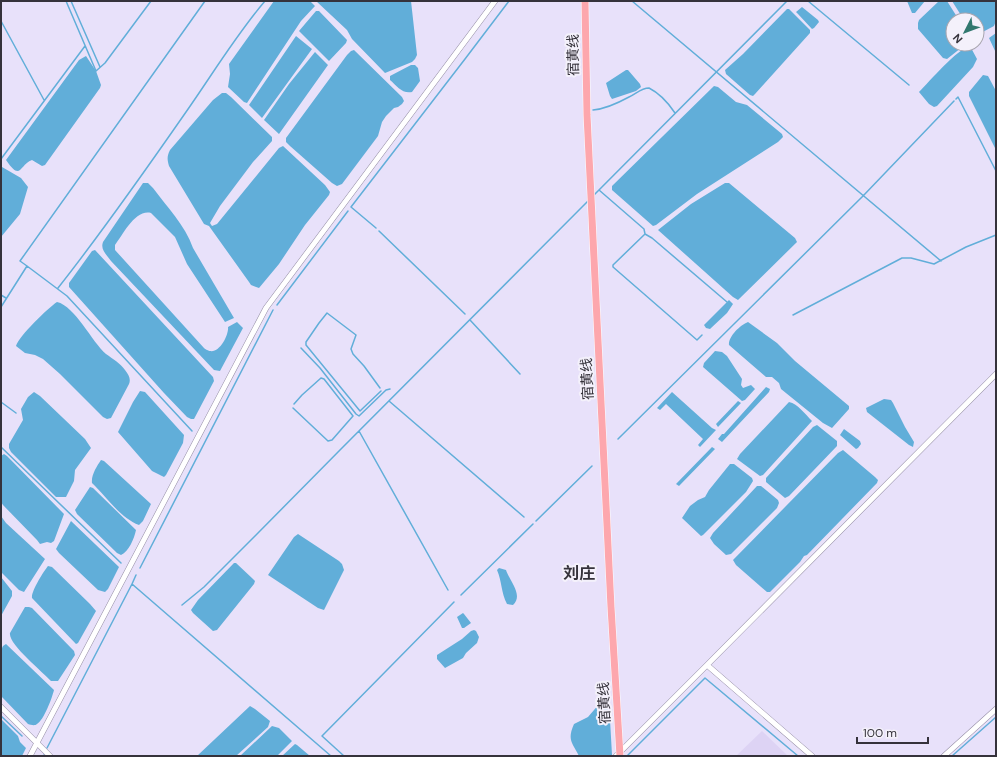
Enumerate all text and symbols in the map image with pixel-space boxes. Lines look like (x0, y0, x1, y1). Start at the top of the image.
north arrow (945, 12, 985, 52)
text: N (950, 31, 965, 46)
street label: 宿黄线 (564, 34, 582, 76)
street label: 宿黄线 (577, 358, 597, 400)
district label: 刘庄 (563, 563, 595, 584)
street label: 宿黄线 (594, 682, 614, 724)
scale bar (857, 719, 928, 745)
text: 100 m (863, 725, 897, 741)

